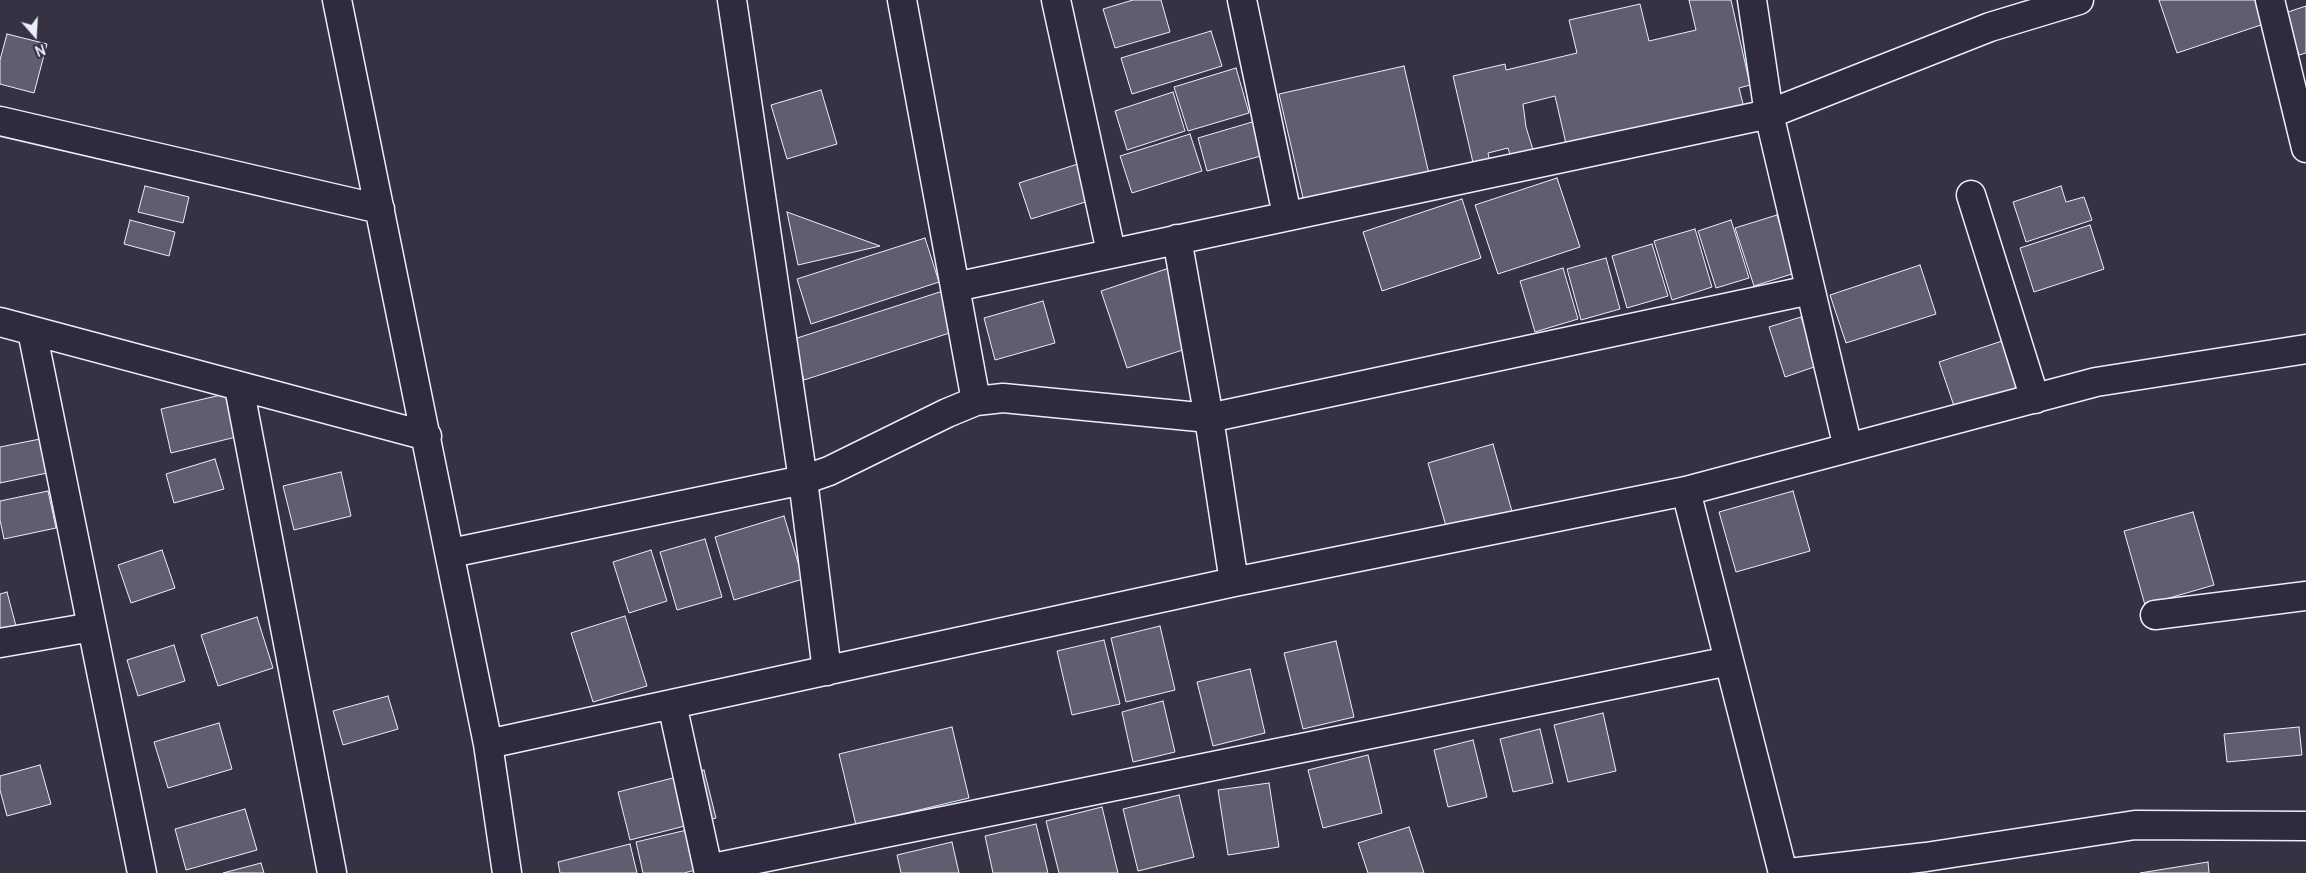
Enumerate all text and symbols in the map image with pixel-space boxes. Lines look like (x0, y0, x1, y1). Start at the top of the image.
north arrow (10, 10, 60, 60)
text: N (33, 40, 47, 59)

